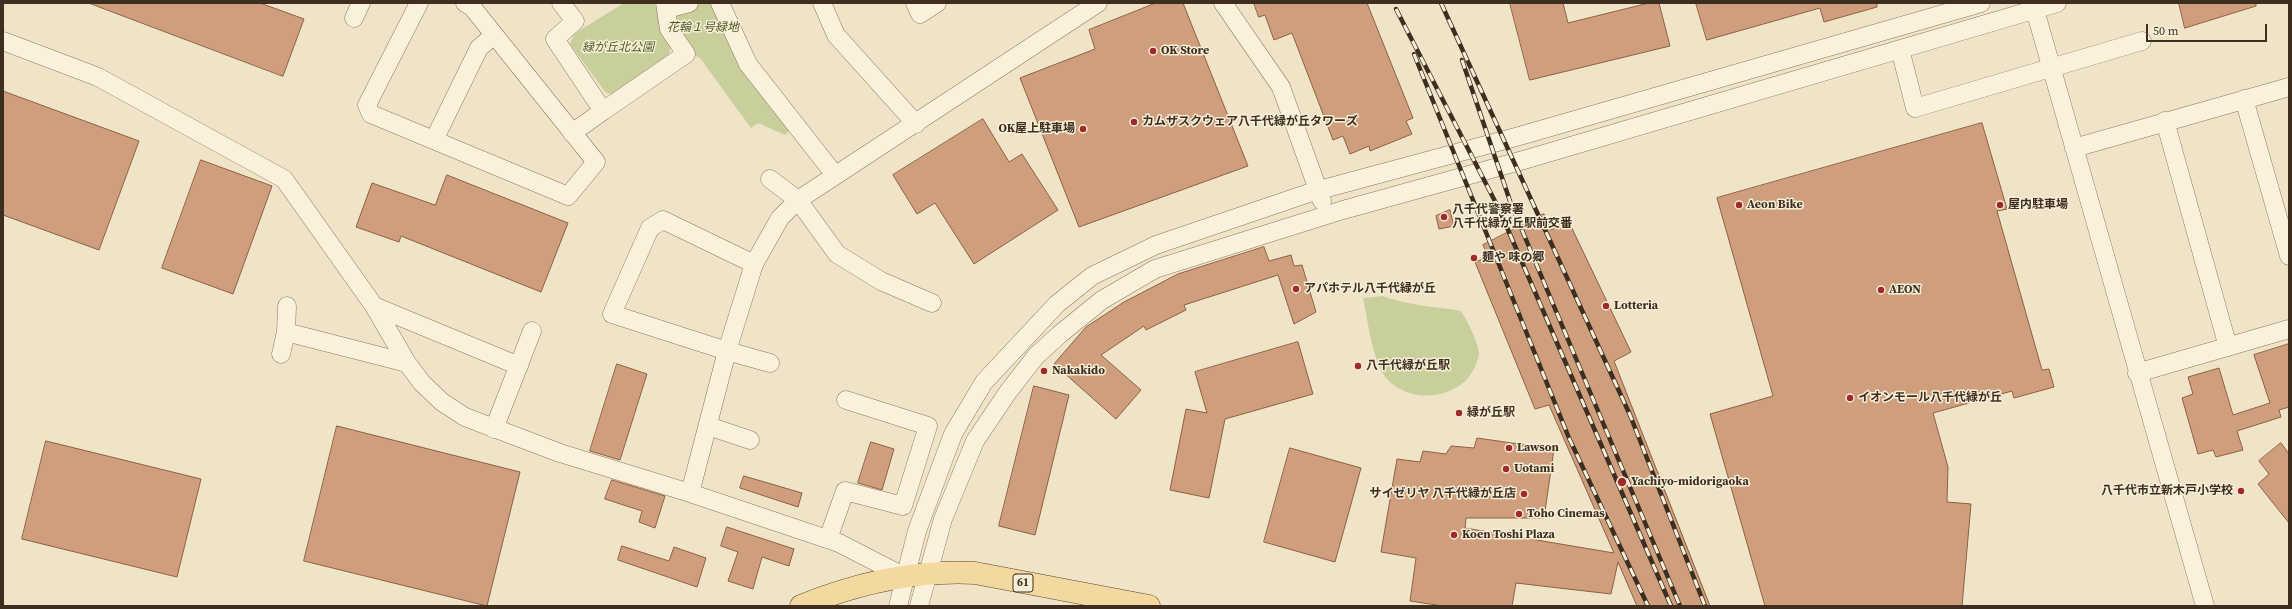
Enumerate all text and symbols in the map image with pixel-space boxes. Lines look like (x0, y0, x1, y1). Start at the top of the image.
scale bar (2148, 16, 2269, 42)
park label: 花輪１号緑地 (667, 21, 739, 35)
text: 50 m (2153, 23, 2179, 39)
park label: 緑が丘北公園 (582, 41, 654, 55)
place label: OK Store (1161, 44, 1209, 58)
marker: OK Store (1148, 46, 1158, 56)
place label: カムザスクウェア八千代緑が丘タワーズ (1142, 115, 1358, 129)
marker: カムザスクウェア八千代緑が丘タワーズ (1129, 117, 1139, 127)
place label: OK屋上駐車場 (998, 122, 1075, 136)
marker: OK屋上駐車場 (1078, 124, 1088, 134)
place label: Aeon Bike (1747, 198, 1803, 212)
place label: 屋内駐車場 (2008, 198, 2068, 212)
marker: Aeon Bike (1734, 200, 1744, 210)
marker: 屋内駐車場 (1995, 200, 2005, 210)
place label: 八千代警察署 八千代緑が丘駅前交番 (1452, 203, 1572, 231)
marker: 八千代警察署 八千代緑が丘駅前交番 (1439, 212, 1449, 222)
place label: 麺や 味の郷 (1482, 251, 1545, 265)
marker: 麺や 味の郷 (1469, 253, 1479, 263)
place label: アパホテル八千代緑が丘 (1304, 282, 1436, 296)
place label: AEON (1889, 283, 1921, 297)
marker: アパホテル八千代緑が丘 (1291, 284, 1301, 294)
marker: AEON (1876, 285, 1886, 295)
place label: Lotteria (1614, 299, 1658, 313)
marker: Lotteria (1601, 301, 1611, 311)
place label: 八千代緑が丘駅 (1366, 359, 1450, 373)
marker: 八千代緑が丘駅 (1353, 361, 1363, 371)
place label: Nakakido (1052, 364, 1105, 378)
marker: Nakakido (1039, 366, 1049, 376)
place label: イオンモール八千代緑が丘 (1858, 391, 2002, 405)
marker: イオンモール八千代緑が丘 (1845, 393, 1855, 403)
place label: 緑が丘駅 (1467, 406, 1515, 420)
marker: 緑が丘駅 (1454, 408, 1464, 418)
place label: Lawson (1517, 441, 1559, 455)
marker: Lawson (1504, 443, 1514, 453)
place label: Uotami (1514, 462, 1554, 476)
marker: Uotami (1501, 464, 1511, 474)
place label: Yachiyo-midorigaoka (1631, 475, 1749, 489)
marker: Yachiyo-midorigaoka (1616, 476, 1628, 488)
place label: 八千代市立新木戸小学校 (2101, 484, 2233, 498)
marker: 八千代市立新木戸小学校 (2236, 486, 2246, 496)
place label: サイゼリヤ 八千代緑が丘店 (1369, 487, 1516, 501)
marker: サイゼリヤ 八千代緑が丘店 (1519, 489, 1529, 499)
place label: Toho Cinemas (1527, 507, 1605, 521)
marker: Toho Cinemas (1514, 509, 1524, 519)
place label: Koen Toshi Plaza (1462, 528, 1555, 542)
marker: Koen Toshi Plaza (1449, 530, 1459, 540)
road number: 61 (1013, 574, 1033, 592)

